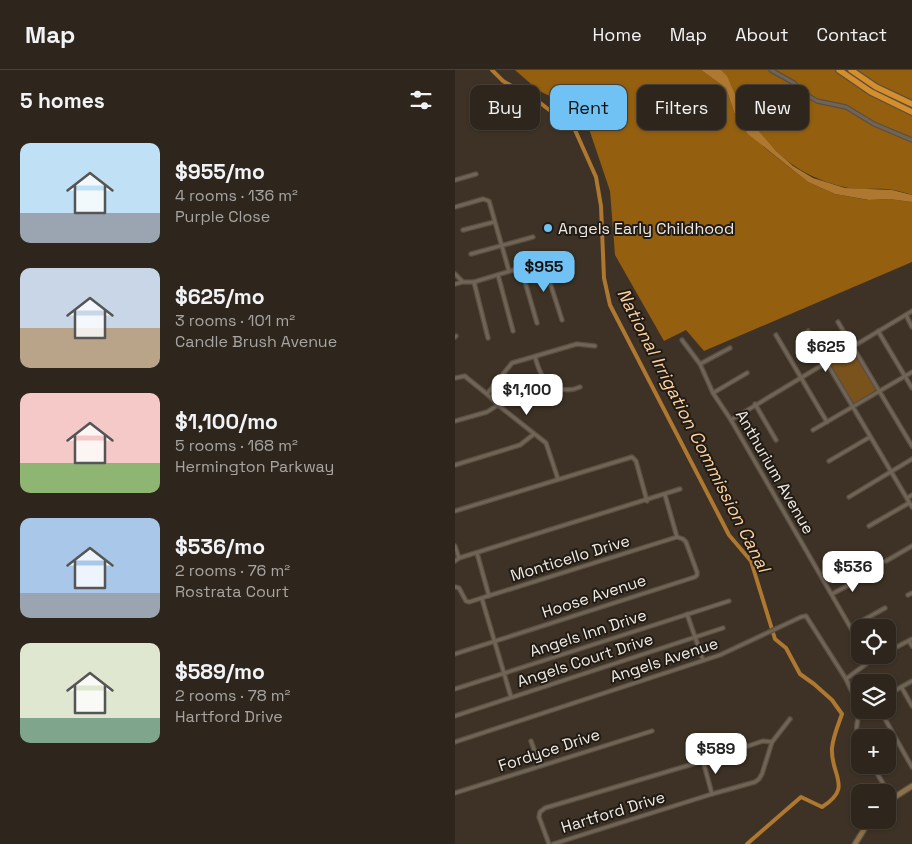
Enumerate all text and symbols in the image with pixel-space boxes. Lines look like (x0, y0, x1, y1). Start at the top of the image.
text: Map (25, 19, 75, 50)
text: Home (593, 23, 642, 46)
text: Map (670, 23, 707, 46)
text: About (735, 23, 789, 46)
text: Contact (817, 23, 887, 46)
chip: Buy (470, 85, 540, 130)
chip: Rent (550, 85, 627, 130)
chip: Filters (637, 85, 726, 130)
chip: New (736, 85, 809, 130)
icon: filters (407, 86, 435, 114)
text: 5 homes (20, 87, 105, 114)
text: $955/mo (175, 158, 265, 185)
icon: home (60, 163, 120, 223)
text: 4 rooms · 136 m² (175, 185, 298, 206)
text: Purple Close (175, 206, 270, 227)
place label: Angels Early Childhood (558, 218, 734, 239)
marker: Angels Early Childhood (542, 222, 554, 234)
pin: $955 (514, 250, 574, 293)
text: $955 (525, 256, 563, 277)
text: $625/mo (175, 283, 265, 310)
water label: National Irrigation Commission Canal (612, 284, 777, 578)
icon: home (60, 288, 120, 348)
text: 3 rooms · 101 m² (175, 310, 295, 331)
pin: $625 (796, 330, 856, 373)
text: Candle Brush Avenue (175, 331, 337, 352)
text: $625 (807, 336, 845, 357)
pin: $1,100 (486, 374, 568, 416)
text: $1,100 (503, 379, 551, 400)
street label: Anthurium Avenue (731, 406, 819, 538)
text: $1,100/mo (175, 408, 278, 435)
icon: home (60, 413, 120, 473)
text: 5 rooms · 168 m² (175, 435, 298, 456)
text: Hermington Parkway (175, 456, 334, 477)
street label: Monticello Drive (508, 530, 632, 586)
text: $536/mo (175, 533, 265, 560)
icon: home (60, 538, 120, 598)
pin: $536 (823, 550, 883, 593)
text: $536 (834, 556, 872, 577)
text: 2 rooms · 76 m² (175, 560, 290, 581)
street label: Hoose Avenue (539, 569, 649, 623)
text: Rostrata Court (175, 581, 289, 602)
street label: Angels Inn Drive (527, 604, 649, 662)
map controls (851, 619, 896, 829)
button: locate (851, 619, 896, 664)
street label: Angels Court Drive (514, 628, 656, 692)
street label: Angels Avenue (607, 633, 721, 687)
text: $589/mo (175, 658, 265, 685)
icon: home (60, 663, 120, 723)
button: layers (851, 674, 896, 719)
text: 2 rooms · 78 m² (175, 685, 290, 706)
text: Hartford Drive (175, 706, 283, 727)
street label: Fordyce Drive (495, 724, 603, 776)
button: + (851, 729, 896, 774)
pin: $589 (686, 732, 746, 775)
text: $589 (697, 738, 735, 759)
button: − (851, 784, 896, 829)
street label: Hartford Drive (558, 786, 668, 838)

